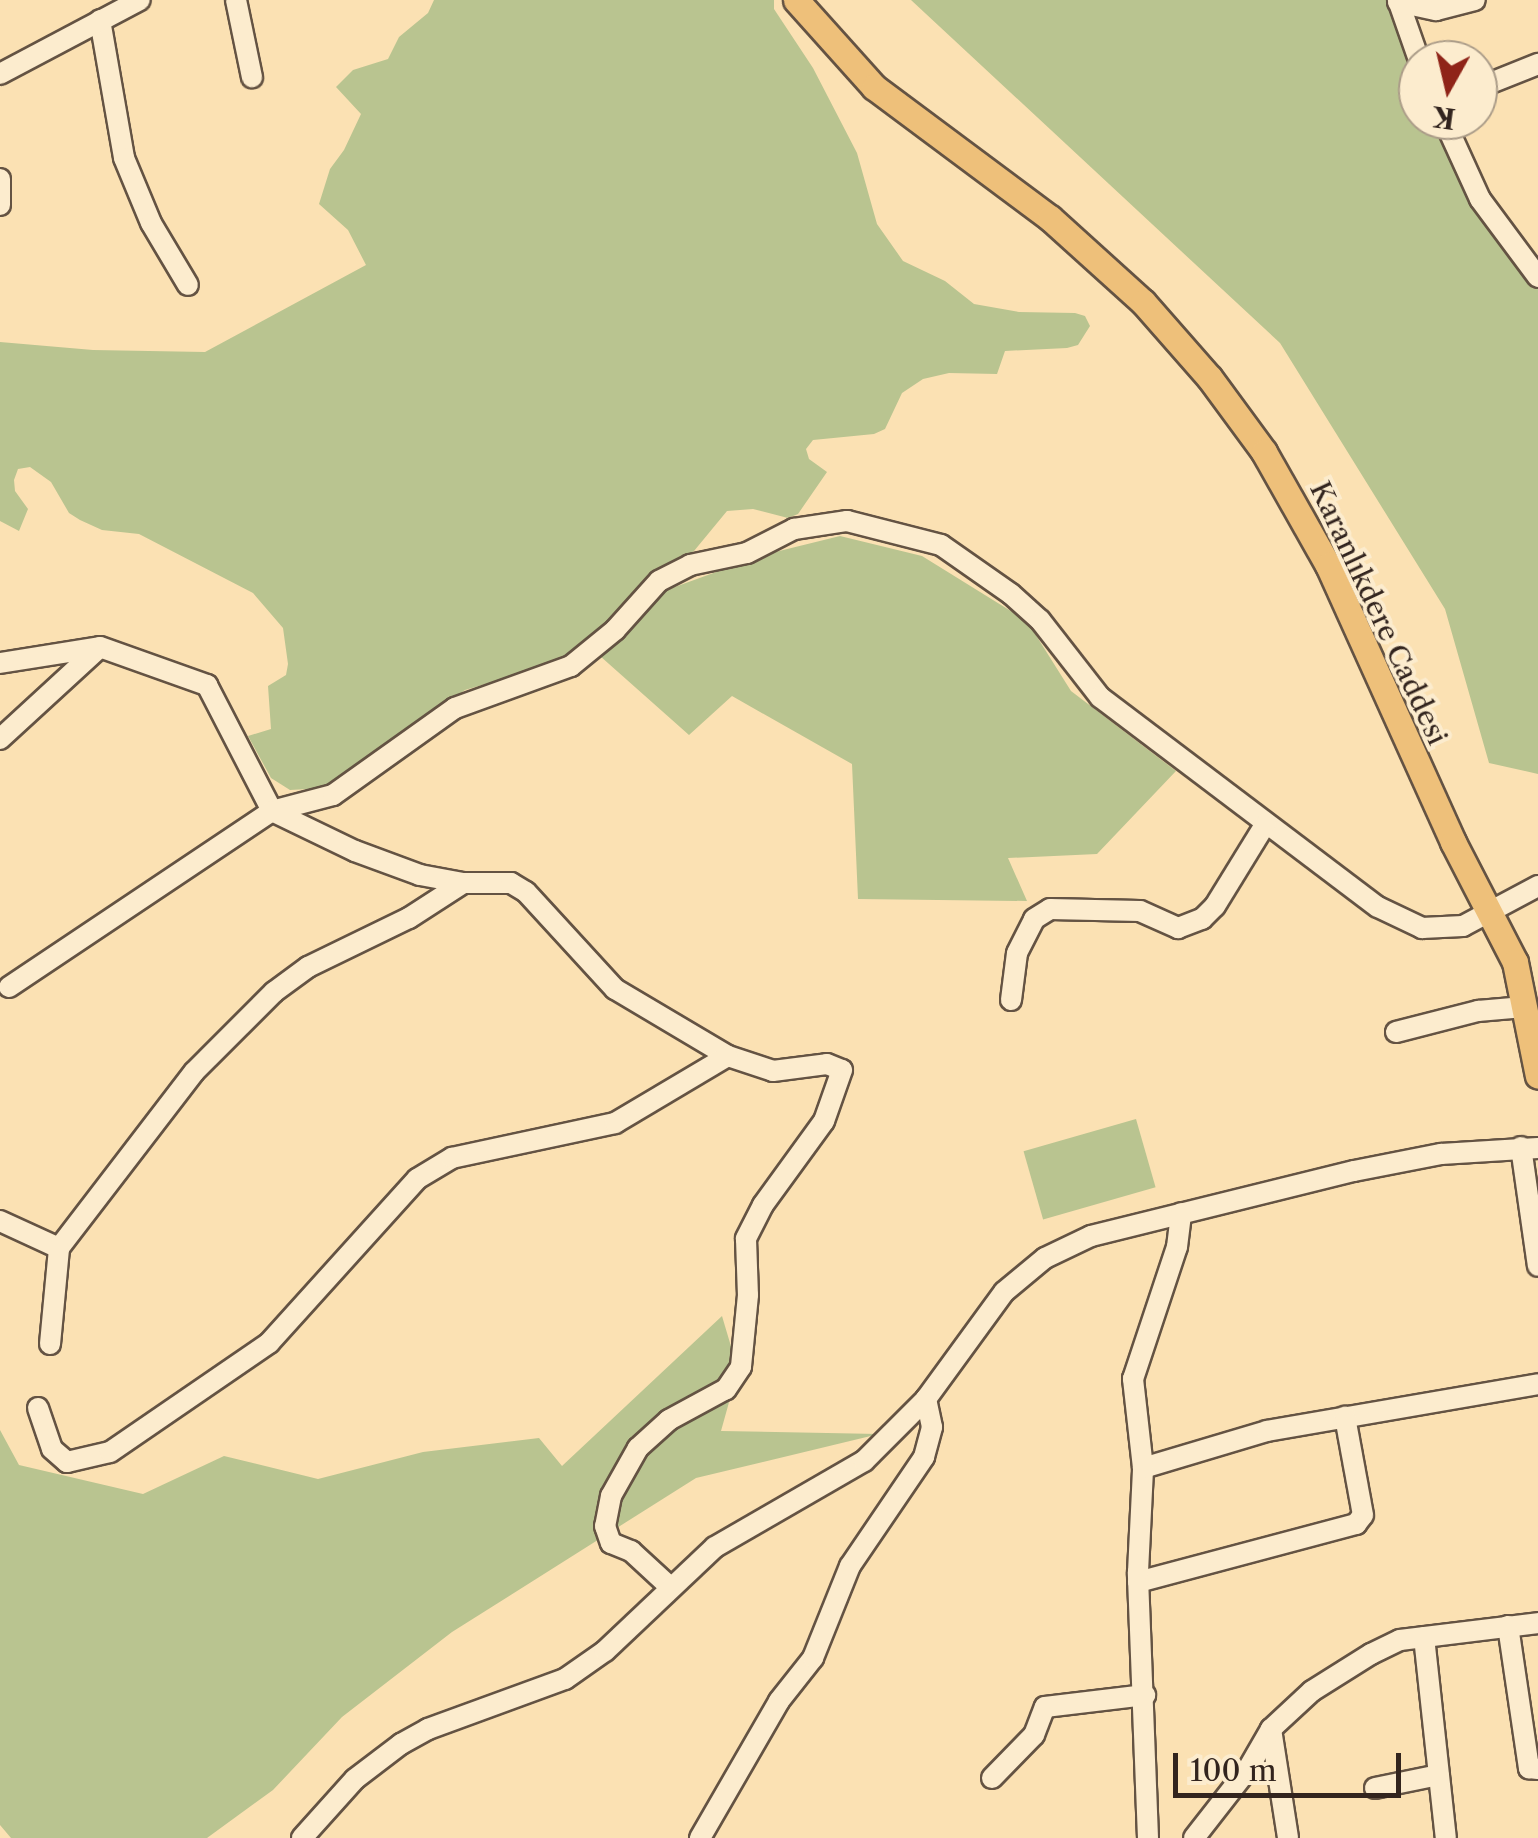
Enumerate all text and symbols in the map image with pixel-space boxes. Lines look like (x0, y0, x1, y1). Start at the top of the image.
north arrow (1398, 40, 1498, 140)
text: K (1431, 99, 1458, 136)
street label: Karanlıkdere Caddesi (1303, 476, 1455, 750)
scale bar (1178, 1733, 1406, 1795)
text: 100 m (1190, 1752, 1277, 1789)

